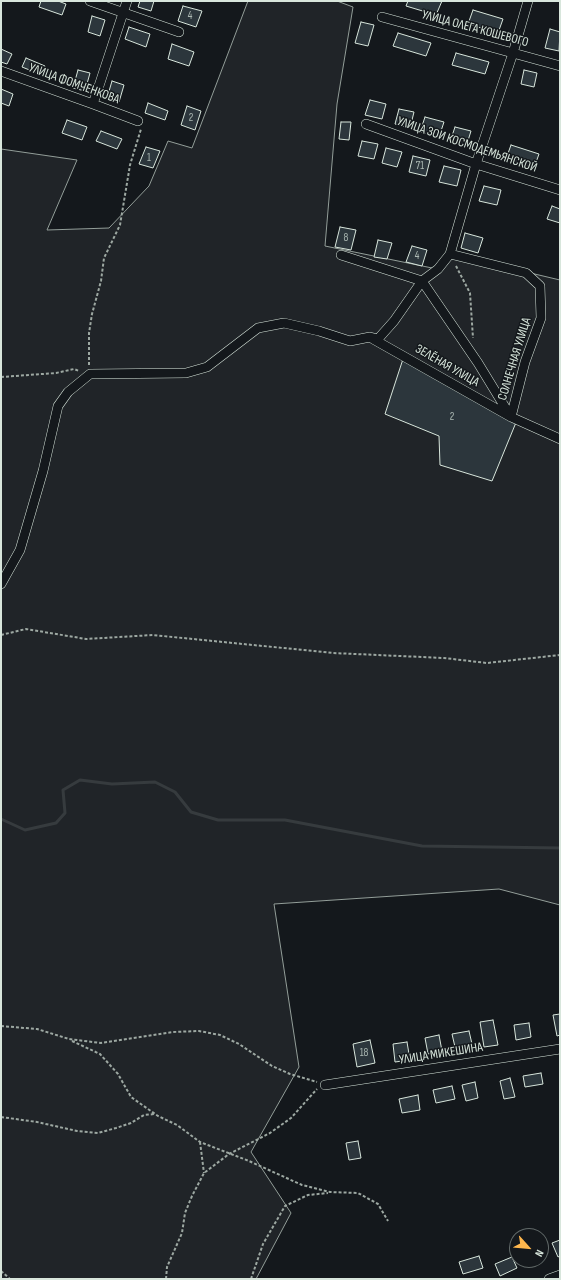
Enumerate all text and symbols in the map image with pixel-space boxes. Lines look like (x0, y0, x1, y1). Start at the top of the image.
street label: УЛИЦА ОЛЕГА КОШЕВОГО (420, 7, 530, 51)
house number: 4 (188, 9, 192, 23)
street label: УЛИЦА ФОМЧЕНКОВА (27, 60, 121, 108)
house number: 2 (189, 111, 193, 125)
street label: УЛИЦА ЗОИ КОСМОДЕМЬЯНСКОЙ (395, 114, 539, 176)
house number: 1 (147, 151, 151, 165)
house number: 71 (416, 159, 424, 173)
house number: 8 (344, 231, 348, 245)
house number: 4 (415, 249, 419, 263)
street label: СОЛНЕЧНАЯ УЛИЦА (495, 316, 535, 402)
street label: ЗЕЛЁНАЯ УЛИЦА (412, 341, 482, 391)
house number: 2 (450, 410, 454, 424)
street label: УЛИЦА МИКЕШИНА (398, 1040, 484, 1068)
house number: 18 (360, 1046, 368, 1060)
north arrow (509, 1228, 549, 1268)
text: N (532, 1248, 546, 1259)

